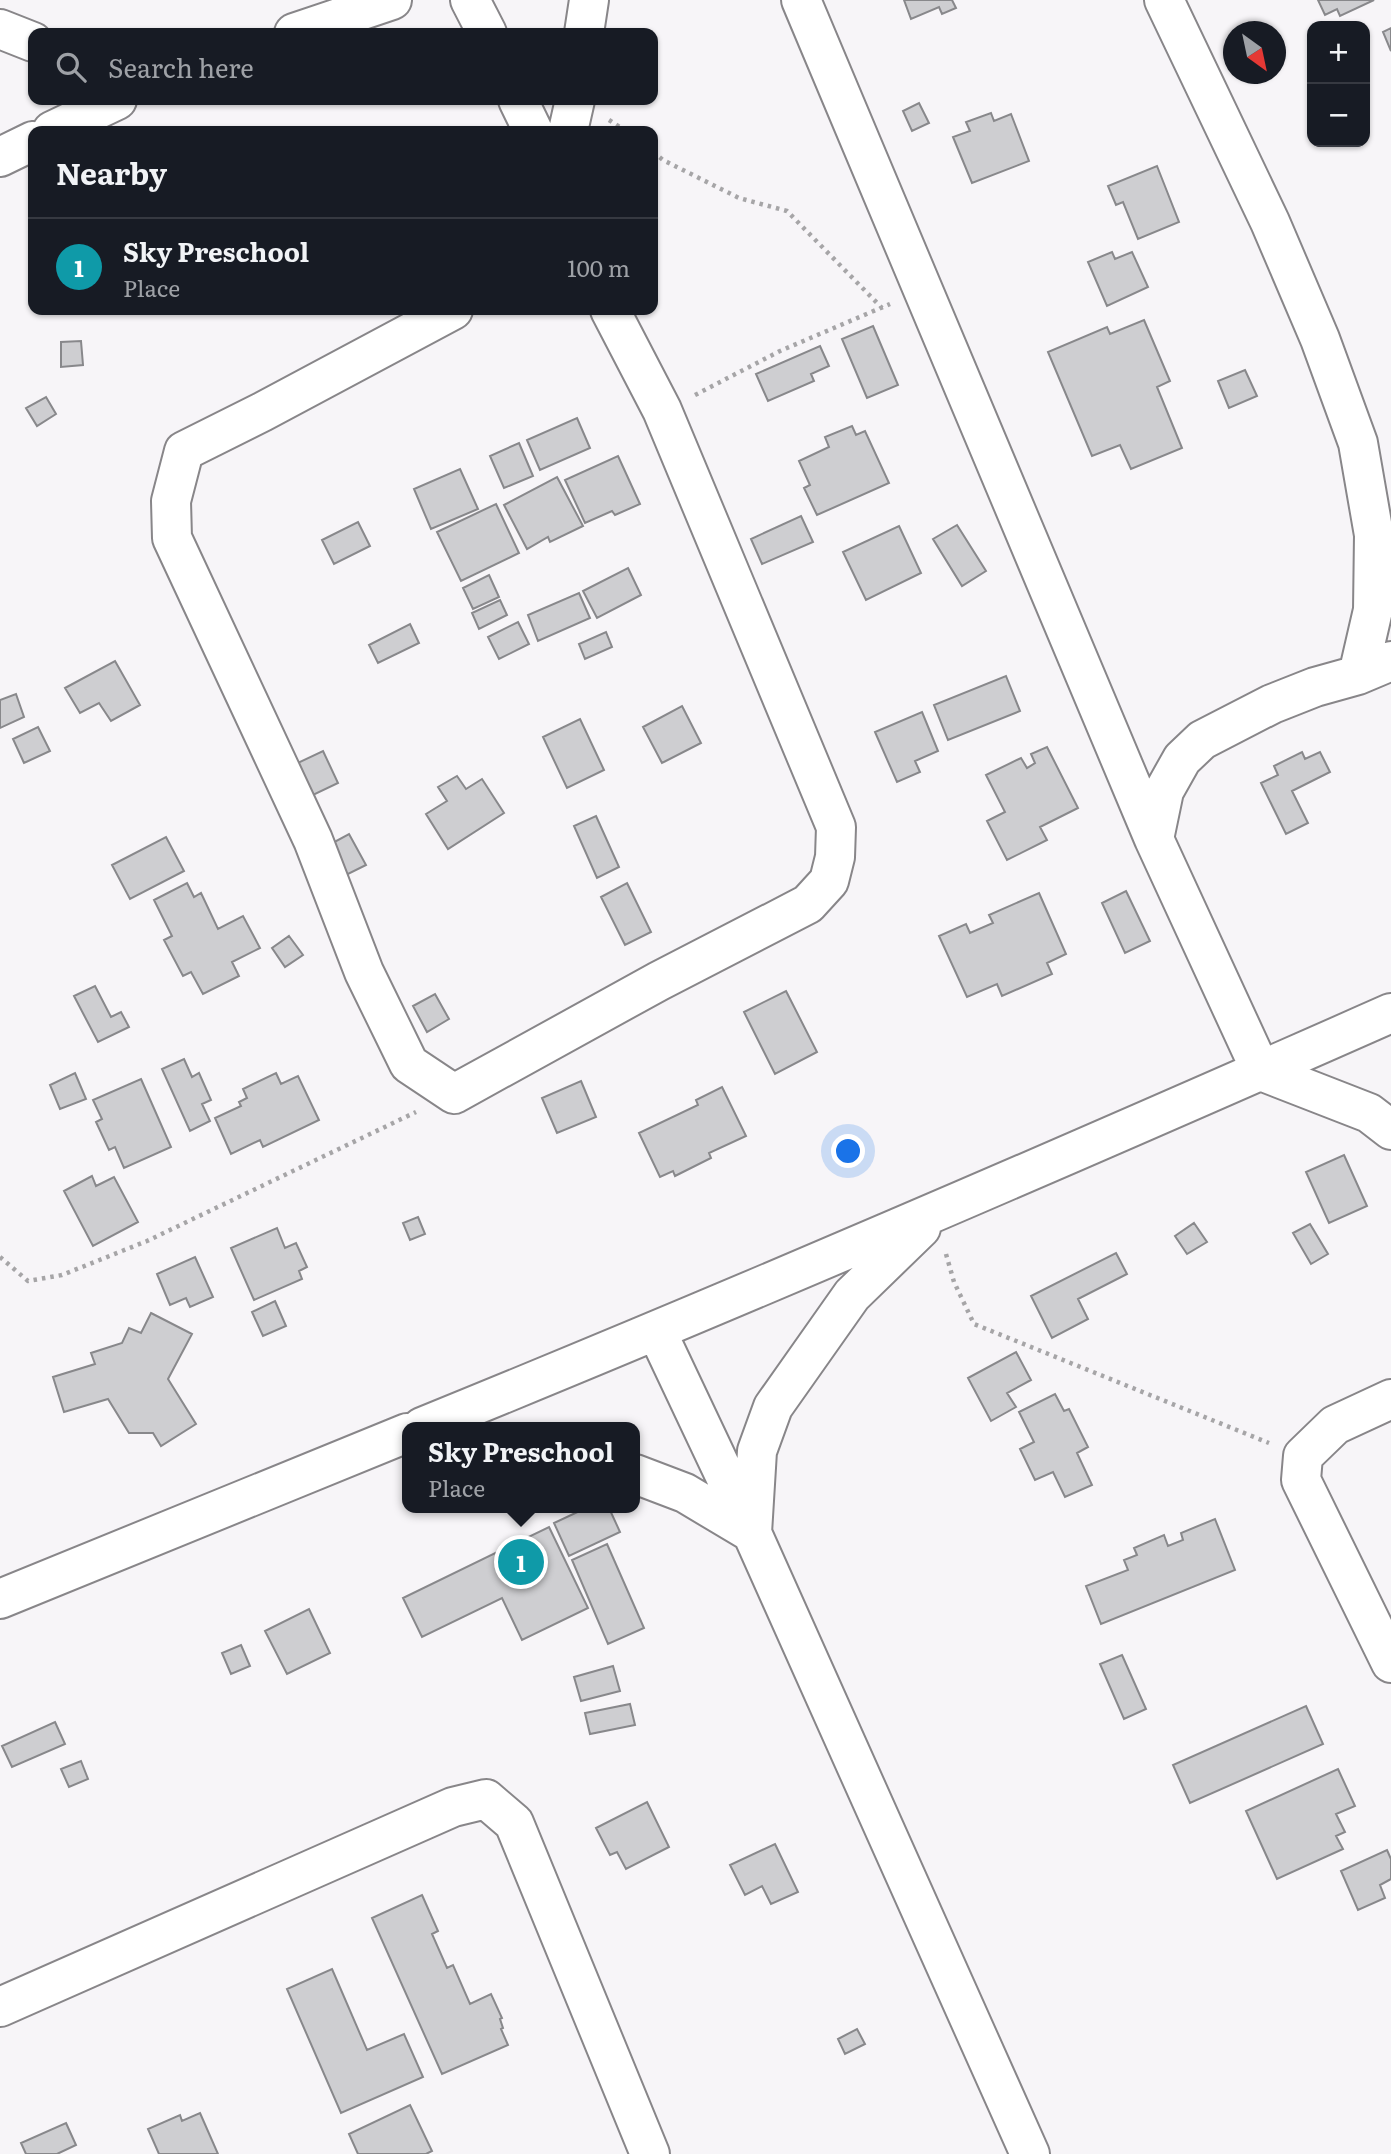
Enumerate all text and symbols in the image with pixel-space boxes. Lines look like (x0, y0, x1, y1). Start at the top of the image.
north arrow (1223, 21, 1286, 84)
map controls (1307, 21, 1370, 147)
button: + (1307, 21, 1370, 84)
search box (28, 28, 658, 105)
text: Search here (108, 47, 254, 86)
icon: search (52, 48, 90, 86)
button: − (1307, 84, 1370, 147)
text: Nearby (56, 150, 167, 194)
text: Sky Preschool (123, 231, 309, 270)
text: 1 (74, 250, 84, 284)
text: 100 m (567, 250, 630, 284)
text: Place (123, 270, 180, 304)
your location (831, 1134, 865, 1168)
popup (402, 1422, 640, 1513)
text: Sky Preschool (428, 1431, 614, 1470)
text: Place (428, 1470, 485, 1504)
pin: 1 (498, 1536, 544, 1588)

